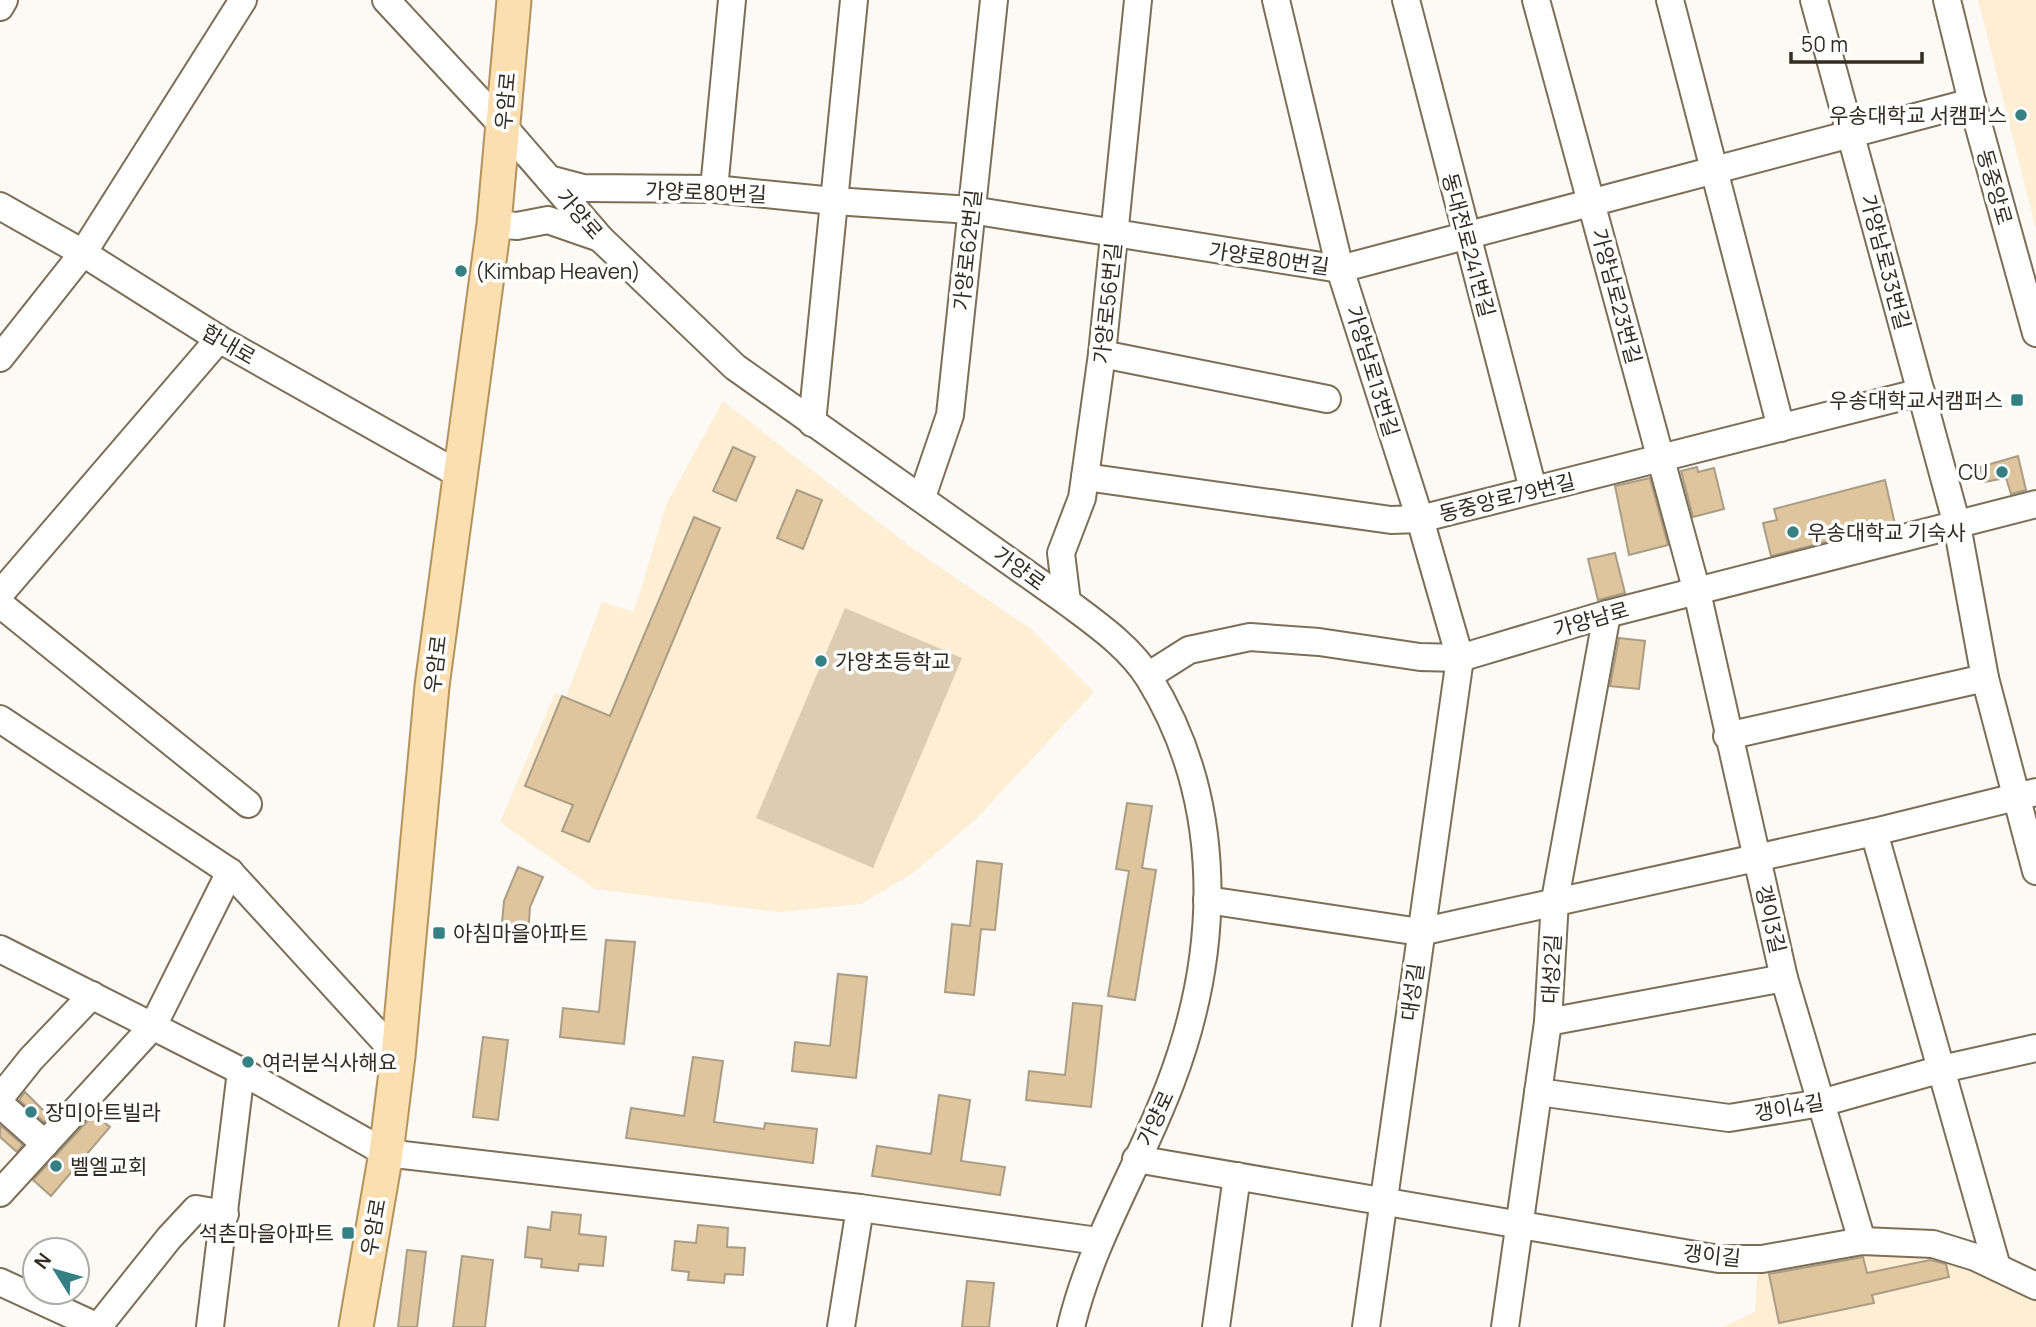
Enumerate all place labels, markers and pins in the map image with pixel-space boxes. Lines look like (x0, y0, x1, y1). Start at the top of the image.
place label: 우송대학교 서캠퍼스 (1829, 101, 2007, 129)
marker: 우송대학교 서캠퍼스 (2013, 107, 2029, 123)
place label: (Kimbap Heaven) (475, 257, 641, 285)
marker: (Kimbap Heaven) (453, 263, 469, 279)
place label: 우송대학교서캠퍼스 (1829, 386, 2003, 414)
marker: 우송대학교서캠퍼스 (2009, 392, 2025, 408)
place label: CU (1958, 458, 1988, 486)
marker: CU (1994, 464, 2010, 480)
place label: 우송대학교 기숙사 (1807, 518, 1966, 546)
marker: 우송대학교 기숙사 (1785, 524, 1801, 540)
place label: 가양초등학교 (835, 647, 951, 675)
marker: 가양초등학교 (813, 653, 829, 669)
place label: 아침마을아파트 (453, 919, 588, 947)
marker: 아침마을아파트 (431, 925, 447, 941)
place label: 여러분식사해요 (262, 1048, 397, 1076)
marker: 여러분식사해요 (240, 1054, 256, 1070)
place label: 장미아트빌라 (45, 1098, 161, 1126)
marker: 장미아트빌라 (23, 1104, 39, 1120)
place label: 벨엘교회 (70, 1152, 147, 1180)
marker: 벨엘교회 (48, 1158, 64, 1174)
place label: 석촌마을아파트 (199, 1219, 334, 1247)
marker: 석촌마을아파트 (340, 1225, 356, 1241)

